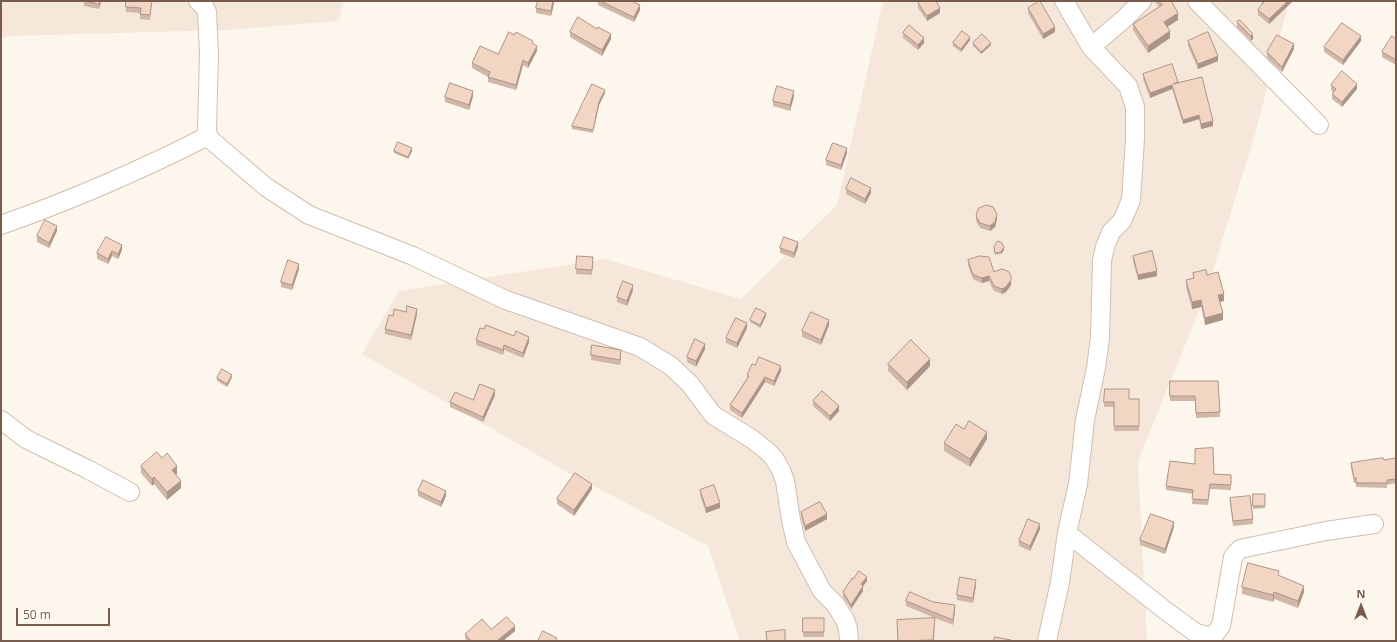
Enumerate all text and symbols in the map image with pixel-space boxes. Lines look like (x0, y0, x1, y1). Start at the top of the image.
north arrow (1341, 586, 1381, 626)
text: N (1357, 586, 1365, 601)
scale bar (18, 600, 112, 626)
text: 50 m (23, 606, 51, 623)

